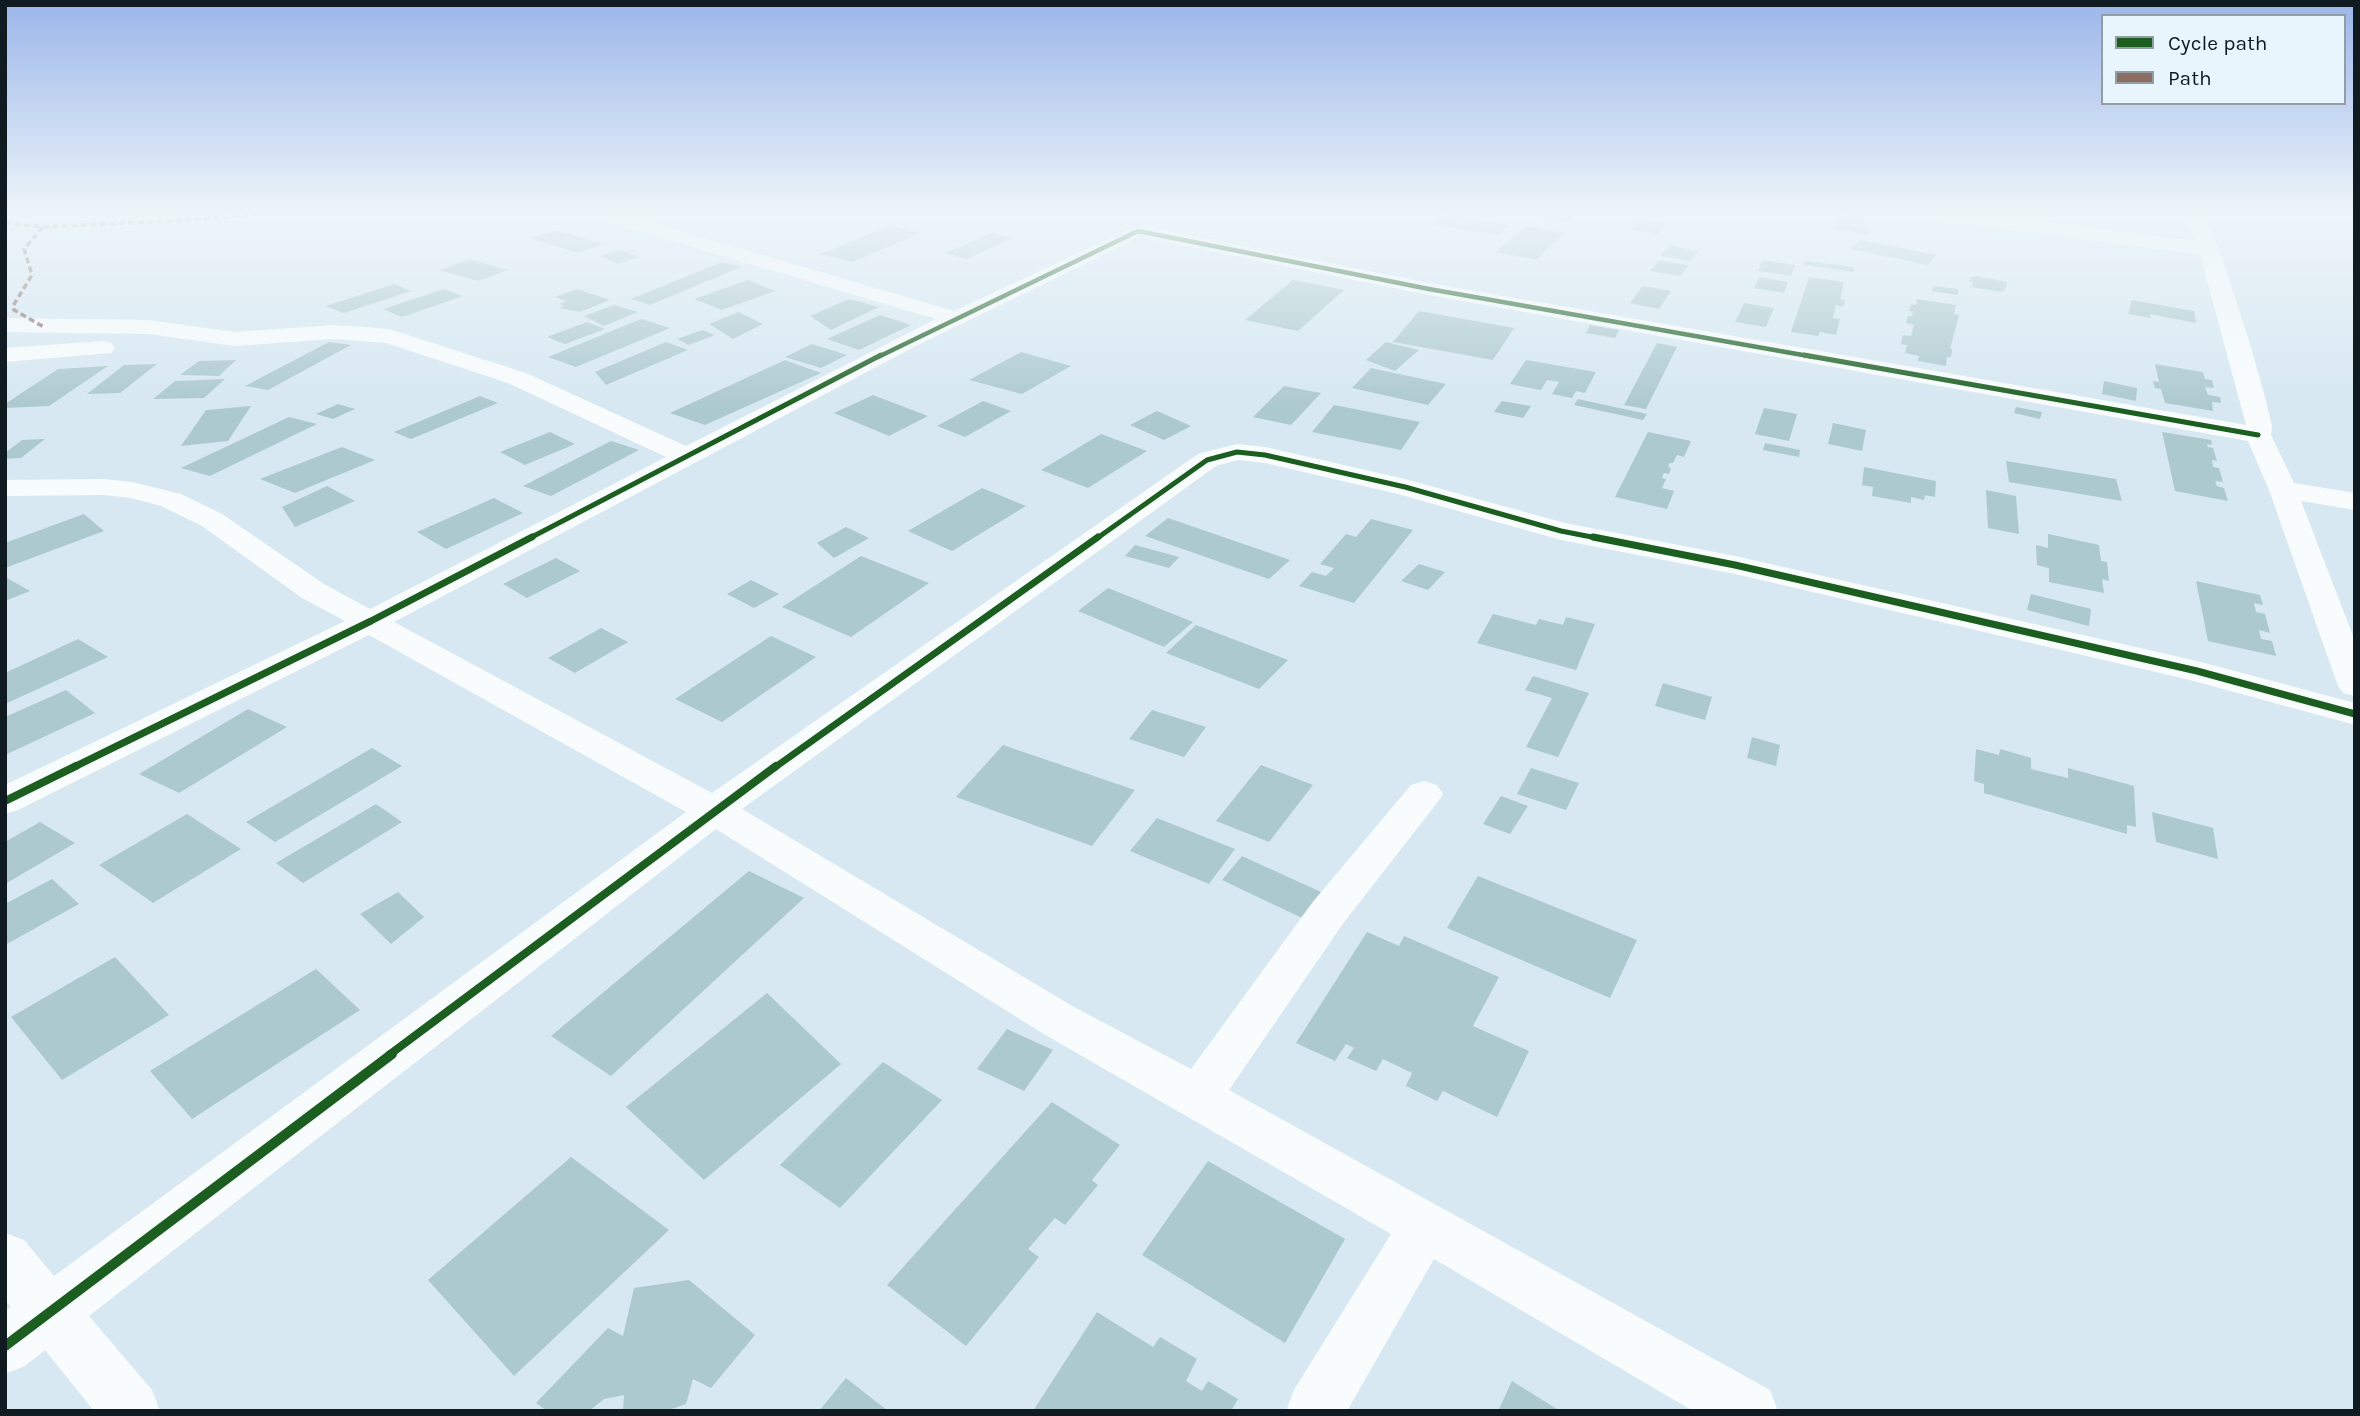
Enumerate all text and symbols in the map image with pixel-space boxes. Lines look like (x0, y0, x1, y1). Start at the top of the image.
legend (2101, 14, 2346, 105)
text: Cycle path (2168, 31, 2268, 55)
text: Path (2168, 66, 2212, 90)

